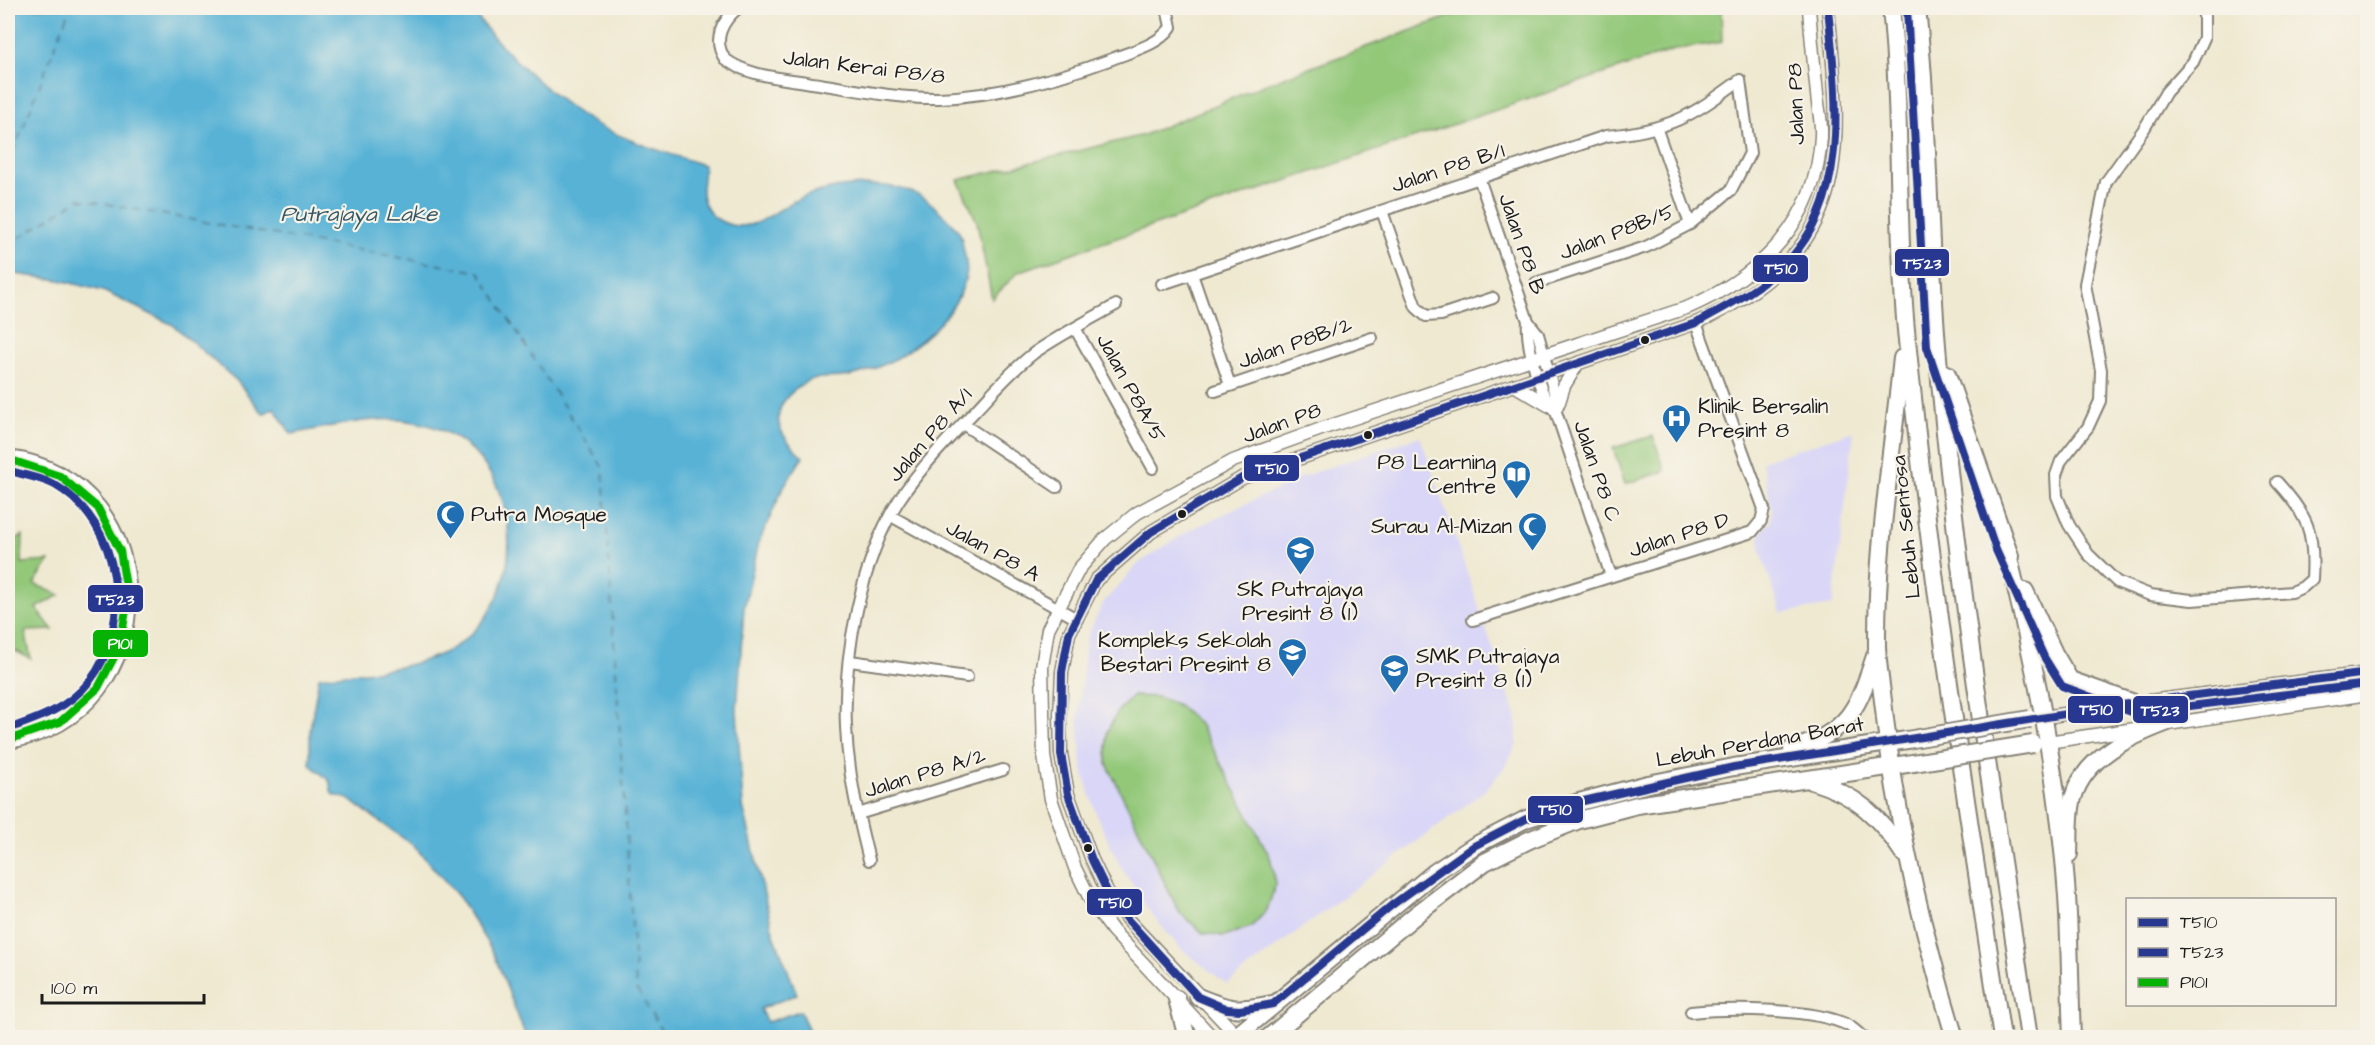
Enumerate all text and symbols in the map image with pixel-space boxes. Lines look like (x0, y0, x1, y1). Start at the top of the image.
street label: Jalan Kerai P8/8 (781, 43, 947, 91)
street label: Jalan P8 (1780, 62, 1812, 145)
street label: Jalan P8 B/1 (1388, 136, 1509, 200)
street label: Jalan P8 B (1491, 190, 1553, 298)
street label: Jalan P8B/5 (1555, 197, 1679, 267)
water label: Putrajaya Lake (281, 199, 438, 231)
line badge: T523 (1894, 248, 1950, 277)
text: T523 (1902, 253, 1942, 275)
line badge: T510 (1752, 254, 1809, 283)
text: T510 (1763, 258, 1798, 280)
street label: Jalan P8B/2 (1234, 310, 1356, 376)
street label: Jalan P8A/5 (1089, 329, 1173, 447)
unlabelled marker (1639, 334, 1651, 346)
street label: Jalan P8 A/1 (881, 382, 979, 488)
place label: Klinik Bersalin Presint 8 (1698, 392, 1828, 445)
street label: Jalan P8 (1239, 395, 1326, 451)
hospital icon: Klinik Bersalin Presint 8 (1661, 402, 1693, 444)
street label: Jalan P8 C (1566, 417, 1628, 525)
unlabelled marker (1362, 429, 1374, 441)
place label: P8 Learning Centre (1377, 448, 1496, 501)
line badge: T510 (1243, 454, 1300, 482)
street label: Lebuh Sentosa (1884, 454, 1928, 600)
text: T510 (1254, 458, 1289, 480)
library icon: P8 Learning Centre (1501, 458, 1533, 500)
mosque icon: Putra Mosque (434, 498, 466, 540)
place label: Putra Mosque (471, 500, 607, 529)
street label: Jalan P8 D (1625, 505, 1733, 565)
unlabelled marker (1176, 508, 1188, 520)
mosque icon: Surau Al-Mizan (1517, 510, 1549, 552)
place label: Surau Al-Mizan (1371, 512, 1512, 541)
street label: Jalan P8 A (941, 513, 1046, 589)
school or university icon: SK Putrajaya Presint 8 (1) (1284, 534, 1316, 576)
place label: SK Putrajaya Presint 8 (1) (1237, 575, 1363, 628)
line badge: T523 (87, 584, 144, 613)
text: T523 (95, 589, 135, 611)
place label: Kompleks Sekolah Bestari Presint 8 (1098, 626, 1272, 679)
line badge: P101 (92, 629, 149, 658)
text: P101 (108, 633, 133, 655)
school or university icon: Kompleks Sekolah Bestari Presint 8 (1276, 636, 1308, 678)
place label: SMK Putrajaya Presint 8 (1) (1416, 642, 1560, 695)
school or university icon: SMK Putrajaya Presint 8 (1) (1379, 652, 1411, 694)
line badge: T510 (2067, 695, 2124, 724)
line badge: T523 (2132, 695, 2189, 724)
text: T510 (2078, 699, 2113, 721)
text: T523 (2140, 700, 2180, 722)
street label: Lebuh Perdana Barat (1654, 709, 1867, 775)
street label: Jalan P8 A/2 (861, 741, 989, 805)
line badge: T510 (1527, 795, 1584, 824)
text: T510 (1537, 799, 1572, 821)
unlabelled marker (1082, 842, 1094, 854)
line badge: T510 (1086, 888, 1143, 916)
text: T510 (1097, 892, 1132, 914)
legend (2126, 898, 2336, 1006)
text: T510 (2180, 910, 2218, 935)
text: T523 (2180, 940, 2223, 965)
scale bar (42, 967, 204, 1005)
text: P101 (2180, 970, 2207, 995)
text: 100 m (51, 976, 97, 1001)

